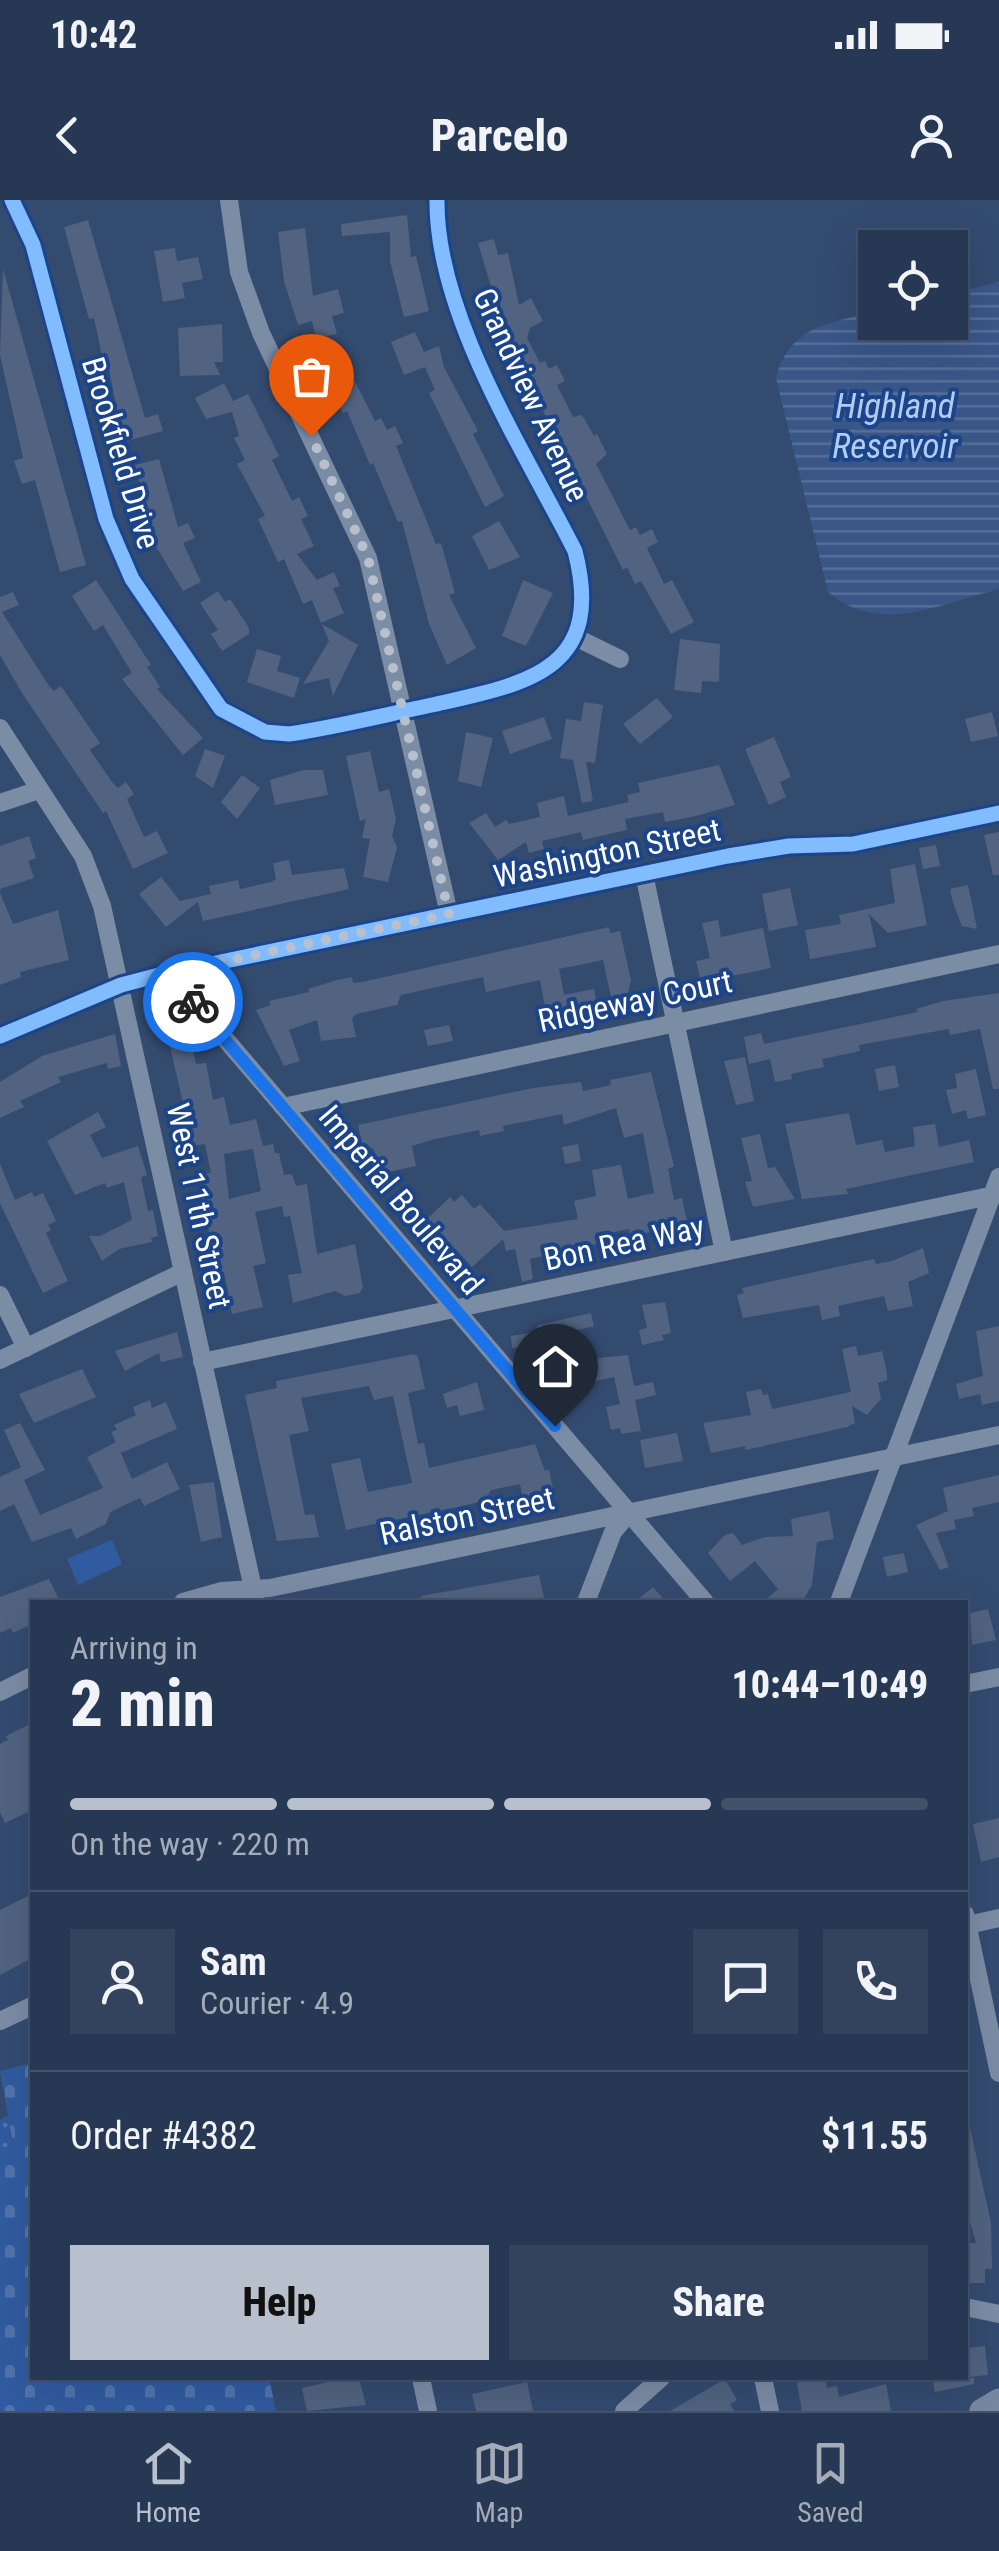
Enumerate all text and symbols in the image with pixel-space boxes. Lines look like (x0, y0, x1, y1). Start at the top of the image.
text: 10:42 (50, 13, 137, 57)
icon: back (40, 108, 95, 163)
icon: person (904, 108, 959, 163)
text: Parcelo (431, 109, 568, 162)
map controls (858, 230, 968, 340)
button: locate (858, 230, 968, 340)
street label: Grandview Avenue (465, 282, 597, 508)
pin (269, 334, 354, 437)
icon: bag (284, 349, 339, 404)
street label: Brookfield Drive (74, 353, 168, 553)
water label: Highland Reservoir (832, 386, 958, 467)
street label: Washington Street (490, 810, 724, 896)
courier (143, 952, 243, 1052)
street label: Ridgeway Court (535, 962, 735, 1040)
icon: bike (166, 975, 221, 1030)
street label: Imperial Boulevard (311, 1098, 491, 1302)
street label: West 11th Street (159, 1100, 239, 1312)
street label: Bon Rea Way (540, 1207, 708, 1279)
pin (513, 1324, 598, 1427)
icon: home (528, 1339, 583, 1394)
street label: Ralston Street (376, 1479, 558, 1553)
text: Arriving in (70, 1629, 198, 1667)
text: 10:44–10:49 (731, 1663, 928, 1707)
text: 2 min (70, 1666, 215, 1742)
text: On the way · 220 m (70, 1825, 310, 1863)
button: person (70, 1929, 175, 2034)
button: chat (693, 1929, 798, 2034)
button: phone (823, 1929, 928, 2034)
text: Sam (200, 1940, 267, 1984)
text: Courier · 4.9 (200, 1984, 354, 2022)
text: Order #4382 (70, 2114, 257, 2158)
text: $11.55 (821, 2114, 928, 2158)
button: Help (70, 2245, 489, 2360)
button: Share (509, 2245, 928, 2360)
tab: Home (135, 2436, 201, 2529)
tab: Map (472, 2436, 527, 2529)
tab: Saved (797, 2436, 864, 2529)

